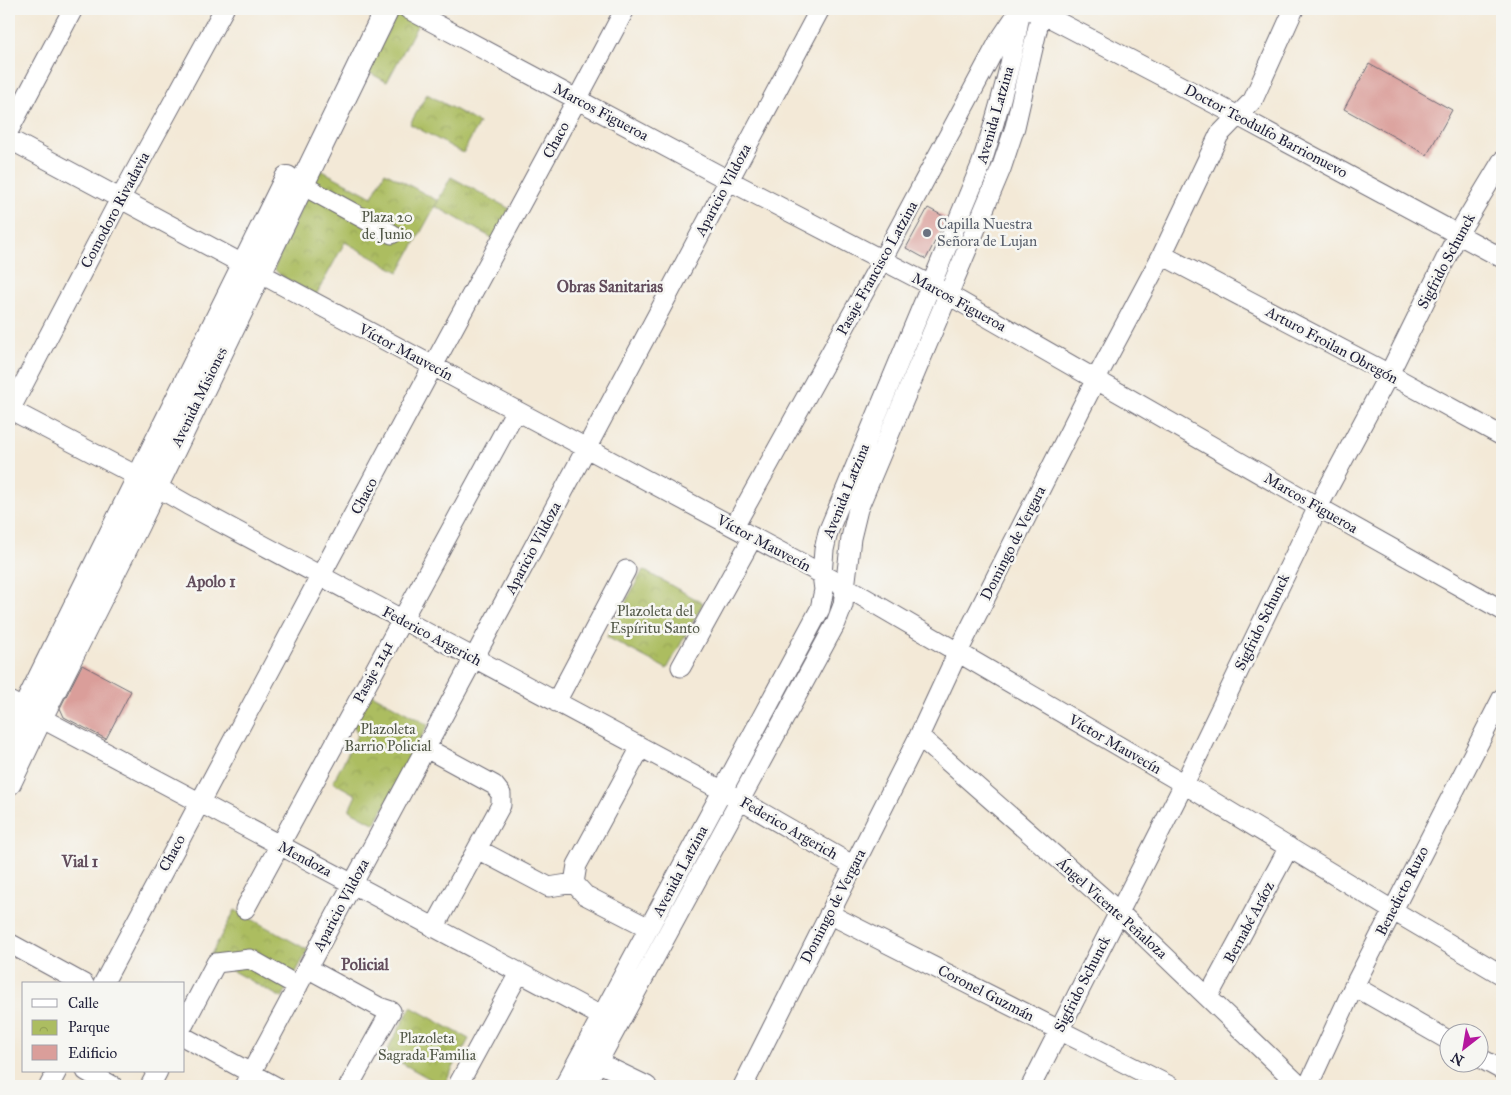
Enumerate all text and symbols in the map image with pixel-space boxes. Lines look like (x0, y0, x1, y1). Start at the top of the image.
street label: Avenida Latzina (972, 64, 1018, 167)
street label: Marcos Figueroa (550, 79, 652, 145)
street label: Doctor Teodulfo Barrionuevo (1181, 80, 1351, 182)
street label: Chaco (539, 118, 573, 161)
street label: Aparicio Vildoza (691, 140, 755, 240)
street label: Comodoro Rivadavia (77, 148, 154, 271)
street label: Pasaje Francisco Latzina (833, 197, 922, 338)
park label: Plaza 20 de Junio (361, 208, 413, 244)
street label: Sigfrido Schunck (1413, 210, 1479, 312)
place label: Capilla Nuestra Señora de Lujan (937, 215, 1037, 250)
marker: Capilla Nuestra Señora de Lujan (921, 227, 933, 239)
street label: Marcos Figueroa (909, 269, 1010, 336)
district label: Obras Sanitarias (557, 277, 663, 296)
street label: Arturo Froilan Obregón (1262, 302, 1401, 388)
street label: Víctor Mauvecín (355, 319, 456, 384)
street label: Avenida Misiones (167, 344, 231, 451)
street label: Avenida Latzina (818, 441, 873, 542)
street label: Marcos Figueroa (1261, 469, 1362, 537)
street label: Chaco (347, 474, 381, 517)
street label: Domingo de Vergara (976, 482, 1050, 603)
street label: Aparicio Vildoza (501, 498, 565, 598)
street label: Víctor Mauvecín (713, 510, 814, 575)
street label: Sigfrido Schunck (1231, 571, 1293, 673)
district label: Apolo 1 (185, 572, 236, 592)
street label: Federico Argerich (379, 602, 485, 670)
park label: Plazoleta del Espíritu Santo (610, 602, 700, 637)
street label: Pasaje 2141 (349, 638, 397, 706)
street label: Víctor Mauvecín (1065, 710, 1164, 778)
park label: Plazoleta Barrio Policial (344, 720, 433, 755)
street label: Federico Argerich (737, 793, 842, 864)
street label: Avenida Latzina (648, 822, 712, 920)
street label: Chaco (155, 831, 189, 874)
street label: Mendoza (275, 837, 335, 881)
street label: Benedicto Ruzo (1372, 843, 1432, 939)
street label: Domingo de Vergara (796, 845, 870, 966)
district label: Vial 1 (61, 852, 99, 871)
street label: Ángel Vicente Peñaloza (1052, 852, 1172, 963)
street label: Aparicio Vildoza (309, 855, 373, 955)
street label: Bernabé Aráoz (1220, 878, 1278, 966)
street label: Sigfrido Schunck (1050, 933, 1114, 1035)
district label: Policial (341, 955, 390, 974)
street label: Coronel Guzmán (935, 961, 1037, 1025)
legend (22, 982, 185, 1072)
text: Calle (68, 994, 99, 1012)
text: Parque (68, 1018, 110, 1037)
north arrow (1438, 1022, 1488, 1072)
park label: Plazoleta Sagrada Familia (378, 1029, 477, 1064)
text: Edificio (68, 1044, 117, 1062)
text: N (1448, 1048, 1467, 1069)

